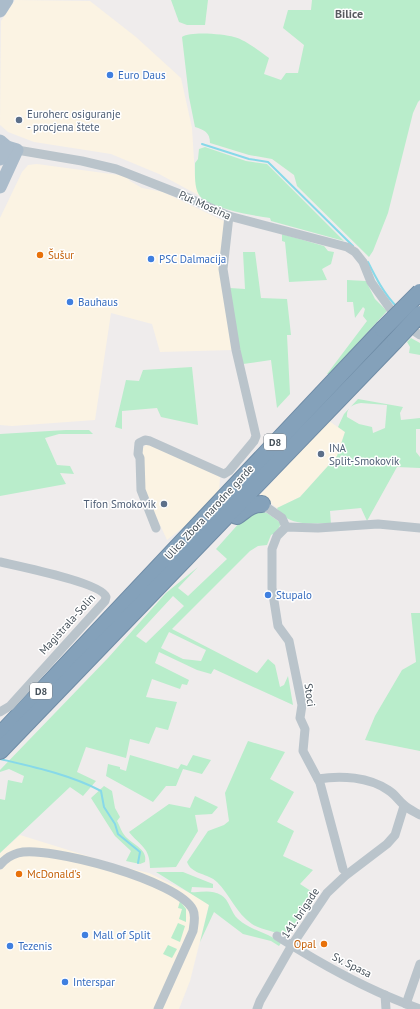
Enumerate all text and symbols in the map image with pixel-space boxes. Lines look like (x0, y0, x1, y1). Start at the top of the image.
district label: Bilice (335, 6, 363, 21)
place label: Euro Daus (118, 68, 166, 82)
marker: Euro Daus (105, 70, 115, 80)
place label: Euroherc osiguranje - procjena štete (27, 107, 121, 134)
marker: Euroherc osiguranje - procjena štete (14, 115, 24, 125)
street label: Put Mostina (177, 187, 233, 223)
place label: Šušur (48, 248, 74, 262)
marker: Šušur (35, 250, 45, 260)
place label: PSC Dalmacija (159, 252, 226, 266)
marker: PSC Dalmacija (146, 254, 156, 264)
place label: Bauhaus (78, 295, 118, 309)
marker: Bauhaus (65, 297, 75, 307)
road number: D8 (264, 434, 286, 450)
place label: INA Split-Smokovik (329, 441, 400, 468)
marker: INA Split-Smokovik (316, 449, 326, 459)
street label: Ulica Zbora narodne garde (161, 461, 257, 562)
place label: Tifon Smokovik (84, 497, 157, 511)
marker: Tifon Smokovik (159, 499, 169, 509)
place label: Stupalo (276, 588, 312, 602)
marker: Stupalo (263, 590, 273, 600)
street label: Magistrala-Solin (36, 591, 98, 657)
road number: D8 (30, 683, 52, 699)
street label: Stoci (301, 683, 319, 708)
place label: McDonald's (27, 867, 81, 881)
marker: McDonald's (14, 869, 24, 879)
street label: 141. brigade (278, 885, 322, 941)
place label: Mall of Split (93, 928, 151, 942)
marker: Mall of Split (80, 930, 90, 940)
place label: Opal (294, 937, 317, 951)
place label: Tezenis (18, 939, 52, 953)
marker: Opal (319, 939, 329, 949)
marker: Tezenis (5, 941, 15, 951)
street label: Sv. Spasa (330, 949, 374, 981)
place label: Interspar (73, 975, 115, 989)
marker: Interspar (60, 977, 70, 987)

